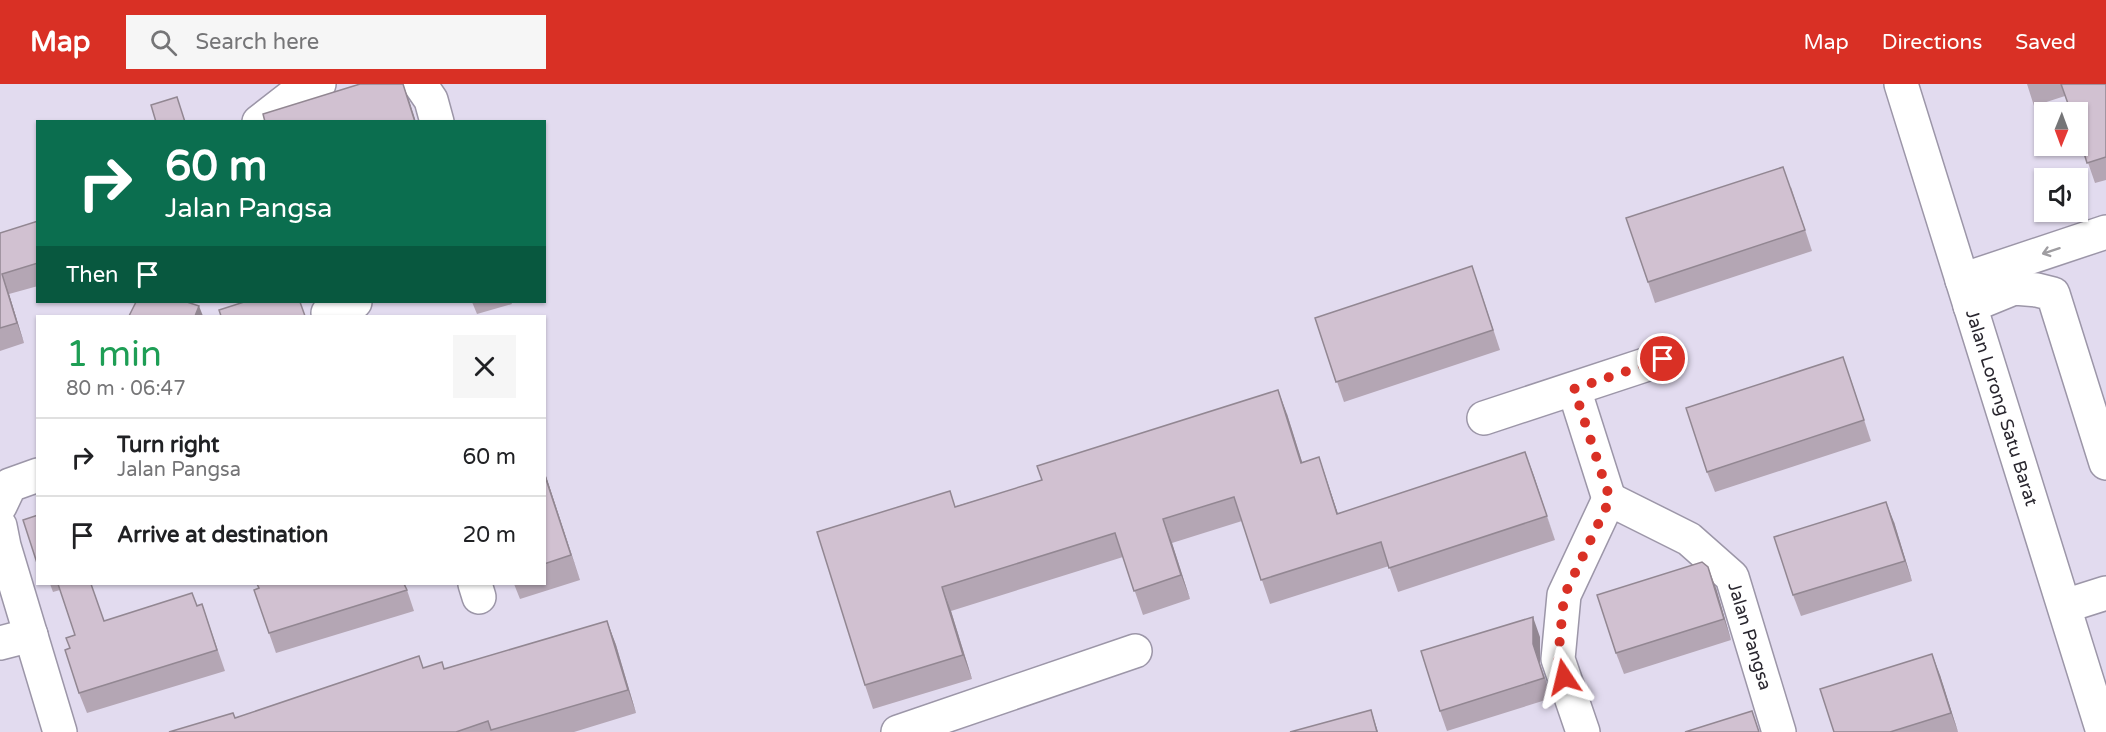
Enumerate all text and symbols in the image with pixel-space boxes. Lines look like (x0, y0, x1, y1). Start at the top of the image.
search box (126, 15, 546, 69)
text: Map (30, 25, 90, 59)
icon: search (147, 26, 180, 59)
text: Search here (195, 29, 319, 55)
text: Map (1803, 30, 1849, 55)
text: Directions (1882, 30, 1982, 55)
text: Saved (2015, 30, 2076, 55)
north arrow (2034, 102, 2088, 156)
map controls (2034, 102, 2088, 222)
text: 60 m (165, 141, 267, 192)
icon: right (66, 144, 144, 222)
button: sound (2034, 168, 2088, 222)
text: Jalan Pangsa (165, 192, 332, 225)
one-way arrow (2042, 246, 2060, 257)
icon: arrive (131, 258, 164, 291)
text: Then (66, 262, 119, 288)
street label: Jalan Lorong Satu Barat (1961, 307, 2043, 509)
text: 1 min (66, 333, 162, 376)
pin (1637, 333, 1688, 384)
button: close (453, 335, 516, 398)
icon: arrive (1646, 342, 1679, 375)
text: 80 m · 06:47 (66, 377, 186, 401)
text: Turn right (117, 432, 219, 458)
icon: right (66, 441, 99, 474)
text: 60 m (462, 444, 516, 470)
text: Jalan Pangsa (117, 458, 241, 482)
icon: arrive (66, 519, 99, 552)
text: Arrive at destination (117, 522, 328, 548)
text: 20 m (462, 522, 516, 548)
street label: Jalan Pangsa (1723, 579, 1777, 693)
position arrow (1532, 645, 1596, 709)

